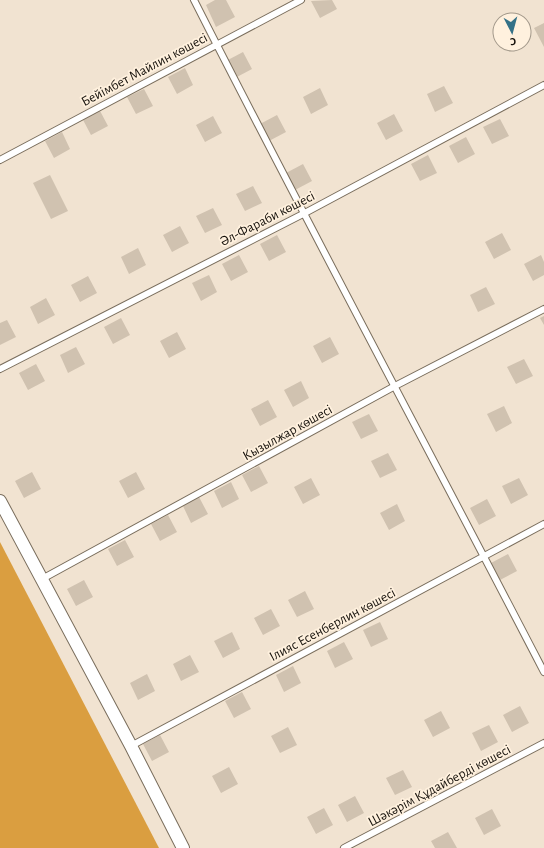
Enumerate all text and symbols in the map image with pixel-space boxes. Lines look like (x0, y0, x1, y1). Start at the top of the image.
north arrow (492, 12, 532, 52)
street label: Бейімбет Майлин көшесі (79, 31, 210, 109)
text: С (509, 36, 517, 47)
street label: Әл-Фараби көшесі (218, 189, 317, 249)
street label: Кызылжар көшесі (240, 402, 335, 463)
street label: Ілияс Есенберлин көшесі (267, 586, 398, 664)
street label: Шәкәрім Құдайберді көшесі (366, 742, 513, 829)

